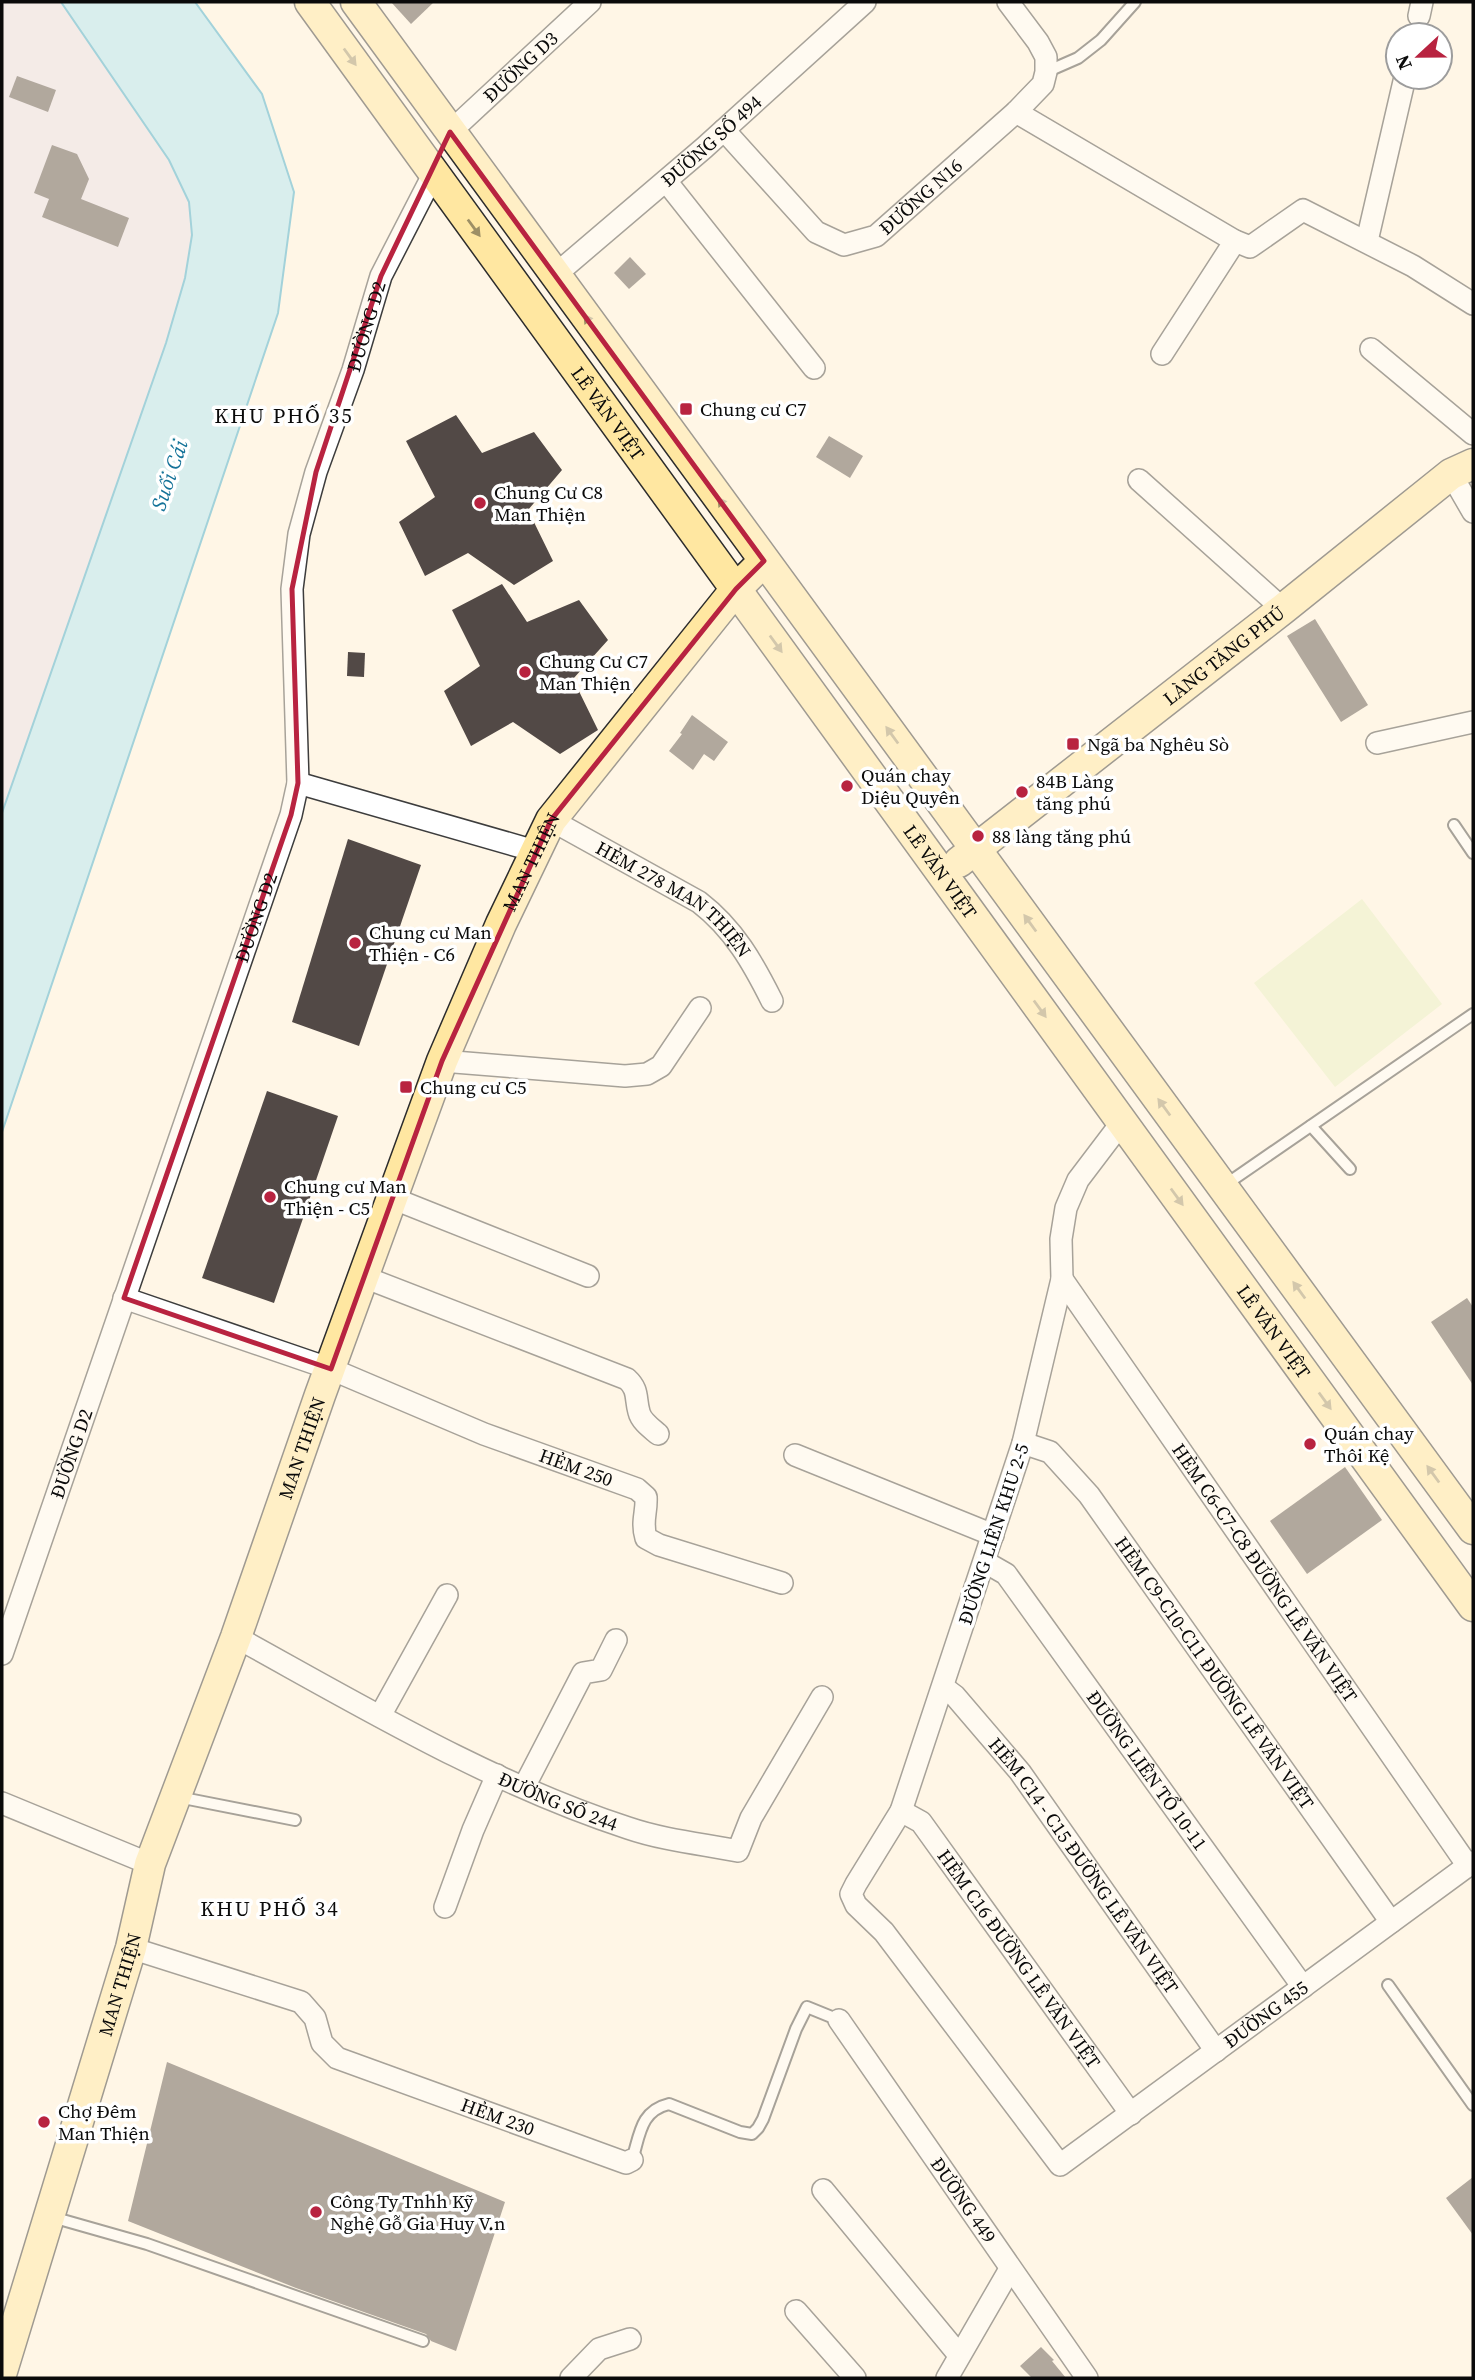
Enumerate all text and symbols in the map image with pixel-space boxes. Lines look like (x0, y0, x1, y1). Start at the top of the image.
north arrow (1384, 21, 1454, 91)
street label: ĐƯỜNG D3 (477, 25, 563, 108)
one-way arrow (342, 48, 356, 66)
text: N (1389, 51, 1418, 74)
street label: ĐƯỜNG SỐ 494 (655, 89, 768, 192)
street label: ĐƯỜNG N16 (873, 153, 968, 241)
one-way arrow (467, 219, 481, 238)
street label: ĐƯỜNG D2 (340, 278, 392, 375)
one-way arrow (583, 314, 597, 332)
street label: LÊ VĂN VIỆT (565, 361, 651, 466)
place label: Chung cư C7 (700, 396, 806, 422)
district label: KHU PHỐ 35 (214, 401, 354, 430)
marker: Chung cư C7 (678, 401, 694, 417)
water label: Suối Cái (143, 435, 195, 514)
place label: Chung Cư C8 Man Thiện (494, 479, 603, 527)
marker: Chung Cư C8 Man Thiện (472, 495, 488, 511)
one-way arrow (717, 497, 731, 515)
street label: LÀNG TĂNG PHÚ (1158, 599, 1290, 711)
one-way arrow (768, 635, 782, 653)
place label: Chung Cư C7 Man Thiện (539, 648, 648, 696)
marker: Chung Cư C7 Man Thiện (517, 664, 533, 680)
one-way arrow (885, 726, 899, 744)
place label: Ngã ba Nghêu Sò (1087, 731, 1229, 757)
marker: Ngã ba Nghêu Sò (1065, 736, 1081, 752)
place label: Quán chay Diệu Quyên (861, 762, 960, 810)
place label: 84B Làng tăng phú (1036, 768, 1114, 816)
marker: Quán chay Diệu Quyên (839, 778, 855, 794)
marker: 84B Làng tăng phú (1014, 784, 1030, 800)
street label: MAN THIỆN (496, 808, 566, 915)
street label: LÊ VĂN VIỆT (898, 819, 984, 924)
place label: 88 làng tăng phú (992, 823, 1131, 849)
marker: 88 làng tăng phú (970, 828, 986, 844)
street label: HẺM 278 MAN THIỆN (591, 834, 757, 962)
street label: ĐƯỜNG D2 (228, 869, 283, 966)
one-way arrow (1023, 914, 1037, 932)
place label: Chung cư Man Thiện - C6 (369, 919, 492, 967)
marker: Chung cư Man Thiện - C6 (347, 935, 363, 951)
one-way arrow (1033, 1000, 1047, 1018)
place label: Chung cư C5 (420, 1074, 526, 1100)
marker: Chung cư C5 (398, 1079, 414, 1095)
one-way arrow (1157, 1098, 1171, 1116)
place label: Chung cư Man Thiện - C5 (284, 1173, 407, 1221)
one-way arrow (1170, 1188, 1184, 1206)
marker: Chung cư Man Thiện - C5 (262, 1189, 278, 1205)
street label: LÊ VĂN VIỆT (1231, 1279, 1317, 1384)
one-way arrow (1292, 1281, 1306, 1299)
one-way arrow (1318, 1392, 1332, 1410)
street label: MAN THIỆN (272, 1394, 331, 1503)
street label: ĐƯỜNG D2 (44, 1405, 99, 1502)
place label: Quán chay Thôi Kệ (1324, 1420, 1414, 1468)
marker: Quán chay Thôi Kệ (1302, 1436, 1318, 1452)
street label: HẺM C6-C7-C8 ĐƯỜNG LÊ VĂN VIỆT (1166, 1438, 1364, 1708)
street label: ĐƯỜNG LIÊN KHU 2-5 (951, 1440, 1035, 1628)
street label: HẺM 250 (536, 1442, 617, 1492)
one-way arrow (1426, 1465, 1440, 1483)
street label: HẺM C9-C10-C11 ĐƯỜNG LÊ VĂN VIỆT (1109, 1531, 1320, 1815)
street label: ĐƯỜNG LIÊN TỔ 10-11 (1081, 1685, 1214, 1856)
street label: HẺM C14 - C15 ĐƯỜNG LÊ VĂN VIỆT (983, 1732, 1185, 1999)
street label: ĐƯỜNG SỐ 244 (494, 1765, 622, 1837)
street label: HẺM C16 ĐƯỜNG LÊ VĂN VIỆT (932, 1844, 1107, 2074)
district label: KHU PHỐ 34 (200, 1894, 340, 1923)
street label: MAN THIỆN (92, 1930, 147, 2039)
street label: ĐƯỜNG 455 (1218, 1974, 1313, 2054)
street label: HẺM 230 (457, 2091, 538, 2142)
place label: Chợ Đêm Man Thiện (58, 2098, 150, 2146)
marker: Chợ Đêm Man Thiện (36, 2114, 52, 2130)
street label: ĐƯỜNG 449 (925, 2152, 1003, 2248)
place label: Công Ty Tnhh Kỹ Nghệ Gỗ Gia Huy V.n (330, 2188, 506, 2236)
marker: Công Ty Tnhh Kỹ Nghệ Gỗ Gia Huy V.n (308, 2204, 324, 2220)

